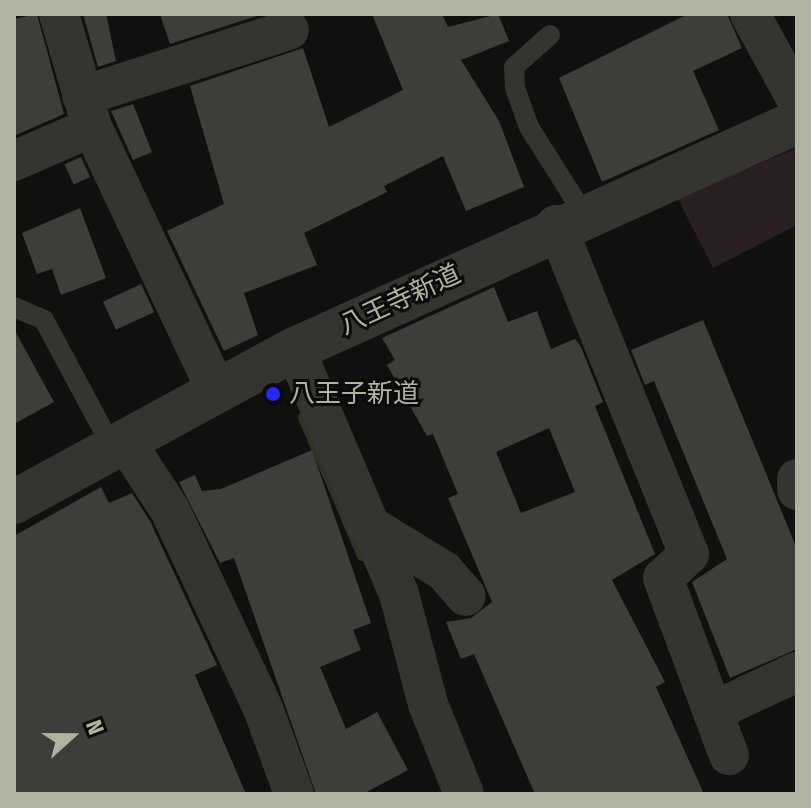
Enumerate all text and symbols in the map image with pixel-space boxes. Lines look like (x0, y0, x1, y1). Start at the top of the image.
street label: 八王寺新道 (334, 258, 466, 342)
place label: 八王子新道 (289, 378, 419, 410)
marker: 八王子新道 (264, 385, 282, 403)
north arrow (32, 696, 112, 776)
text: N (80, 716, 110, 738)

